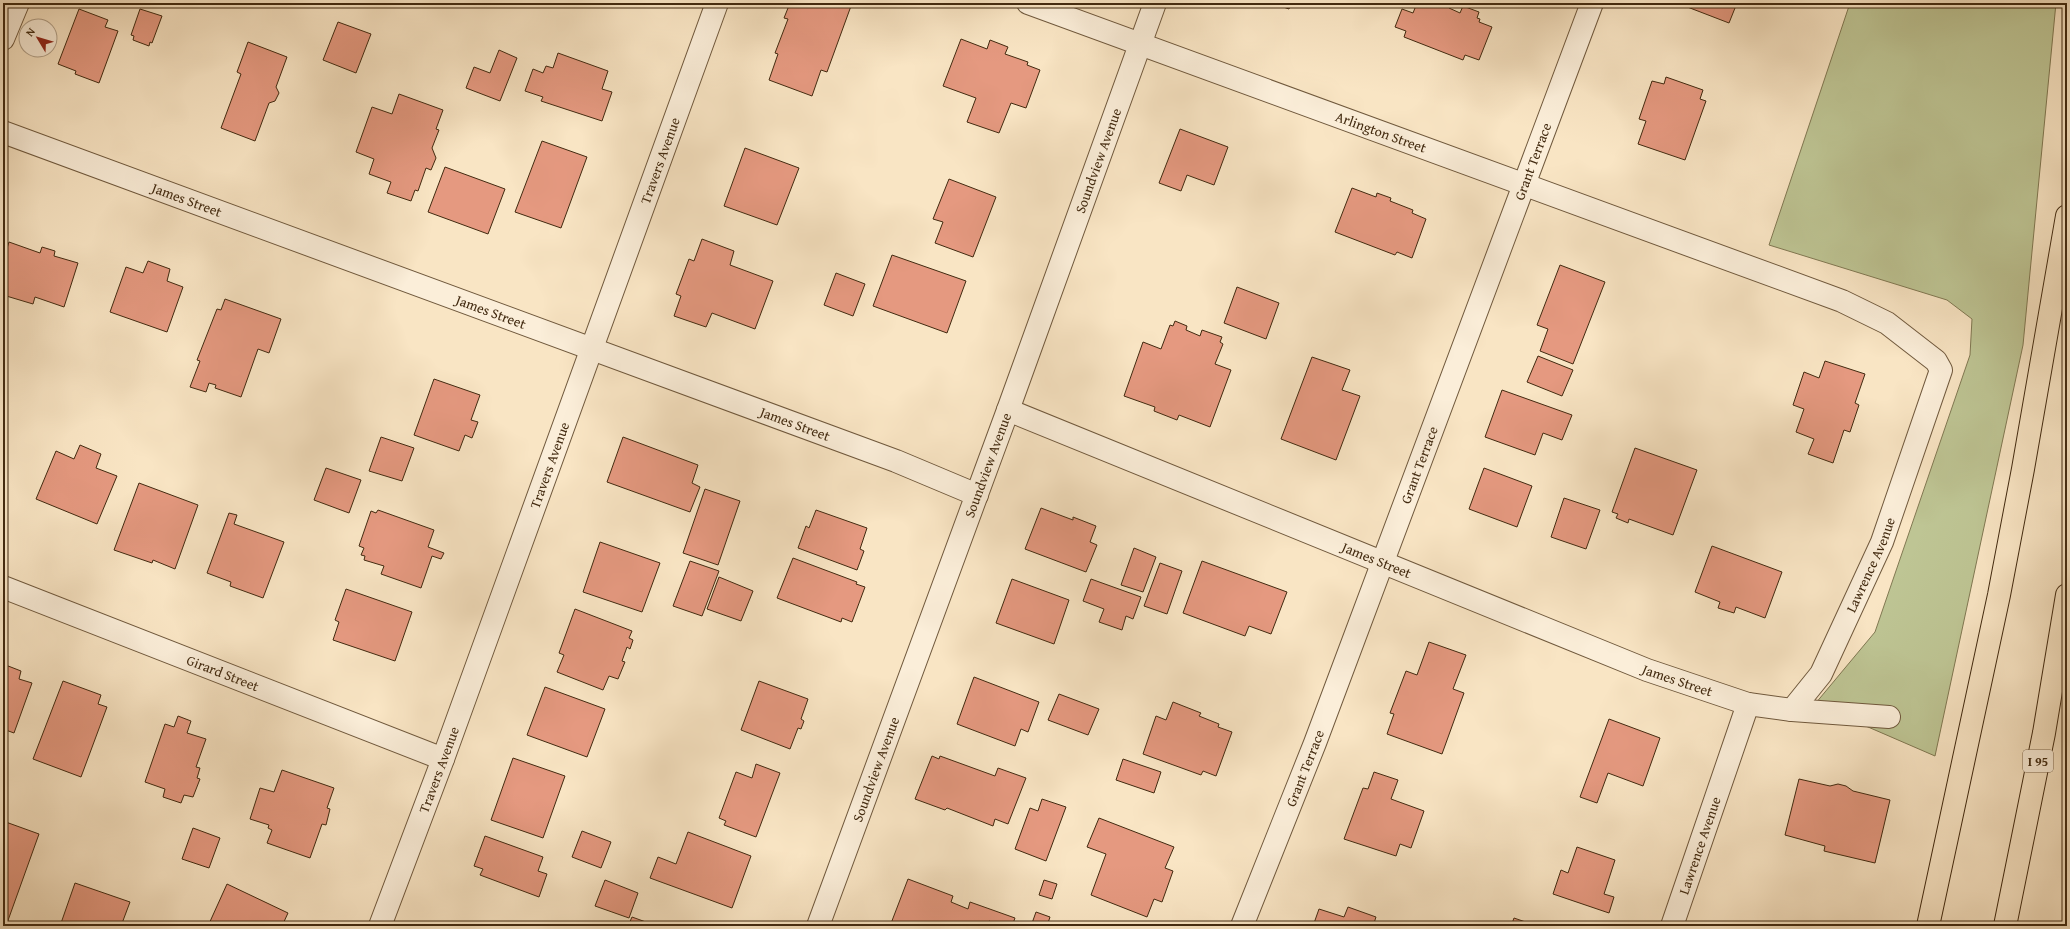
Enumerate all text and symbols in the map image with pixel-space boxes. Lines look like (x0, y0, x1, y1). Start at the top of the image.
north arrow (18, 18, 58, 58)
text: N (22, 24, 39, 40)
street label: Soundview Avenue (1070, 105, 1126, 216)
street label: Arlington Street (1333, 106, 1429, 158)
street label: Travers Avenue (635, 114, 685, 207)
street label: Grant Terrace (1509, 120, 1556, 203)
street label: James Street (147, 177, 225, 222)
street label: James Street (451, 289, 529, 334)
street label: James Street (755, 401, 833, 446)
street label: Soundview Avenue (959, 410, 1016, 521)
street label: Travers Avenue (525, 419, 574, 511)
street label: Grant Terrace (1396, 423, 1443, 506)
street label: Lawrence Avenue (1841, 514, 1900, 616)
street label: James Street (1337, 536, 1414, 583)
street label: Girard Street (184, 650, 262, 696)
street label: James Street (1637, 658, 1715, 701)
street label: Soundview Avenue (847, 714, 904, 825)
street label: Travers Avenue (414, 723, 464, 816)
street label: Grant Terrace (1281, 726, 1329, 810)
road number: I 95 (2023, 750, 2053, 772)
street label: Lawrence Avenue (1674, 794, 1726, 897)

